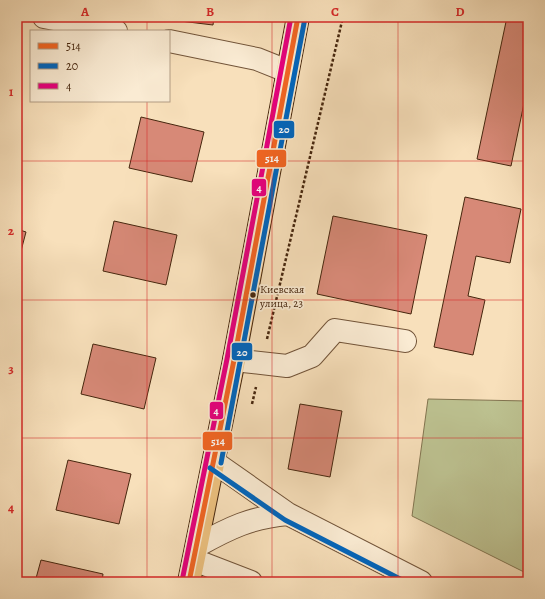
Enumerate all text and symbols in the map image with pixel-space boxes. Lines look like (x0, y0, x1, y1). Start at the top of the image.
text: A (80, 3, 90, 20)
text: B (206, 3, 214, 20)
text: C (331, 3, 339, 20)
text: D (455, 3, 465, 20)
legend (30, 30, 170, 102)
text: 514 (66, 38, 81, 54)
text: 20 (66, 58, 78, 74)
text: 4 (66, 78, 72, 94)
text: 1 (9, 83, 14, 100)
line badge: 20 (273, 120, 295, 139)
text: 20 (279, 122, 290, 137)
line badge: 514 (256, 149, 287, 168)
text: 514 (265, 151, 279, 166)
line badge: 4 (251, 178, 267, 197)
text: 4 (256, 181, 262, 196)
text: 2 (8, 222, 15, 239)
place label: Киевская улица, 23 (259, 282, 304, 311)
marker: Киевская улица, 23 (248, 290, 258, 300)
line badge: 20 (231, 342, 253, 361)
text: 20 (237, 345, 248, 360)
text: 3 (8, 360, 14, 377)
line badge: 4 (209, 401, 224, 420)
text: 4 (213, 404, 219, 419)
line badge: 514 (202, 431, 233, 451)
text: 514 (211, 434, 225, 449)
text: 4 (8, 499, 14, 516)

